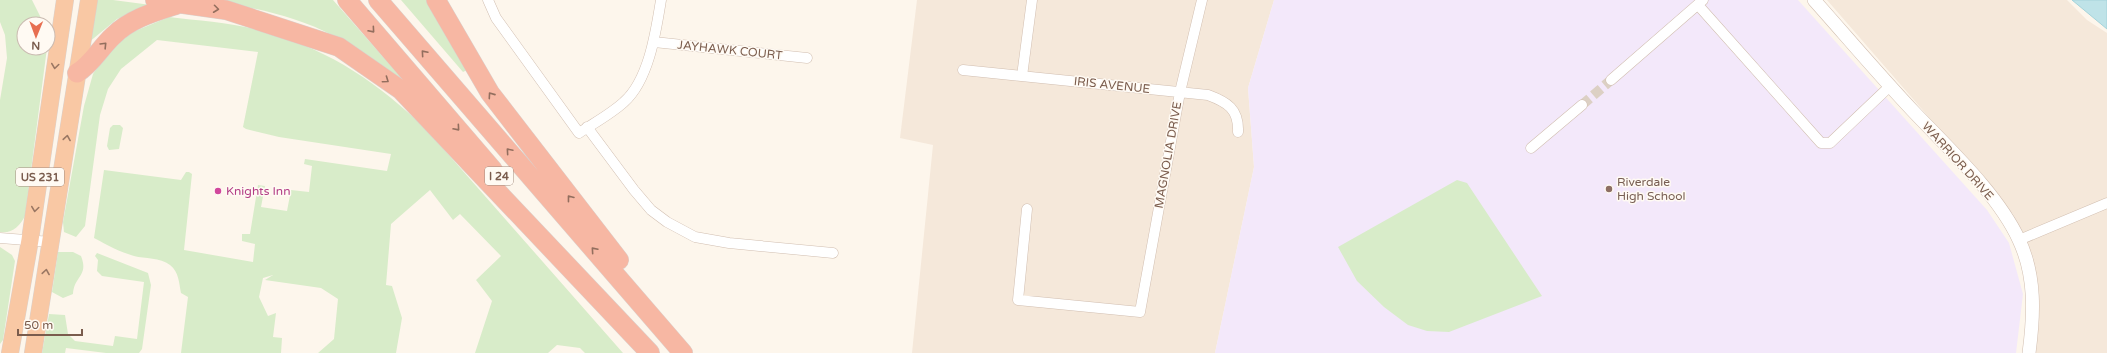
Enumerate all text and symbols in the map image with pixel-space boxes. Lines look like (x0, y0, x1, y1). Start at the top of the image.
one-way arrow (213, 4, 219, 13)
north arrow (16, 16, 56, 56)
one-way arrow (368, 25, 375, 32)
street label: JAYHAWK COURT (677, 38, 784, 63)
text: N (31, 39, 40, 52)
one-way arrow (99, 42, 106, 50)
one-way arrow (422, 50, 429, 58)
one-way arrow (51, 63, 60, 69)
street label: IRIS AVENUE (1073, 74, 1151, 96)
one-way arrow (382, 75, 389, 82)
one-way arrow (489, 92, 496, 99)
street label: MAGNOLIA DRIVE (1152, 100, 1184, 210)
street label: WARRIOR DRIVE (1919, 119, 1997, 203)
one-way arrow (453, 123, 460, 131)
one-way arrow (62, 135, 70, 142)
one-way arrow (507, 149, 514, 156)
road number: I 24 (485, 167, 513, 185)
road number: US 231 (16, 168, 64, 186)
place label: Riverdale High School (1617, 175, 1686, 203)
place label: Knights Inn (226, 184, 290, 198)
marker: Riverdale High School (1604, 184, 1614, 194)
marker: Knights Inn (213, 186, 223, 196)
one-way arrow (568, 195, 575, 202)
one-way arrow (31, 206, 40, 212)
one-way arrow (592, 247, 599, 254)
one-way arrow (41, 269, 50, 275)
scale bar (18, 311, 82, 337)
text: 50 m (24, 318, 53, 332)

